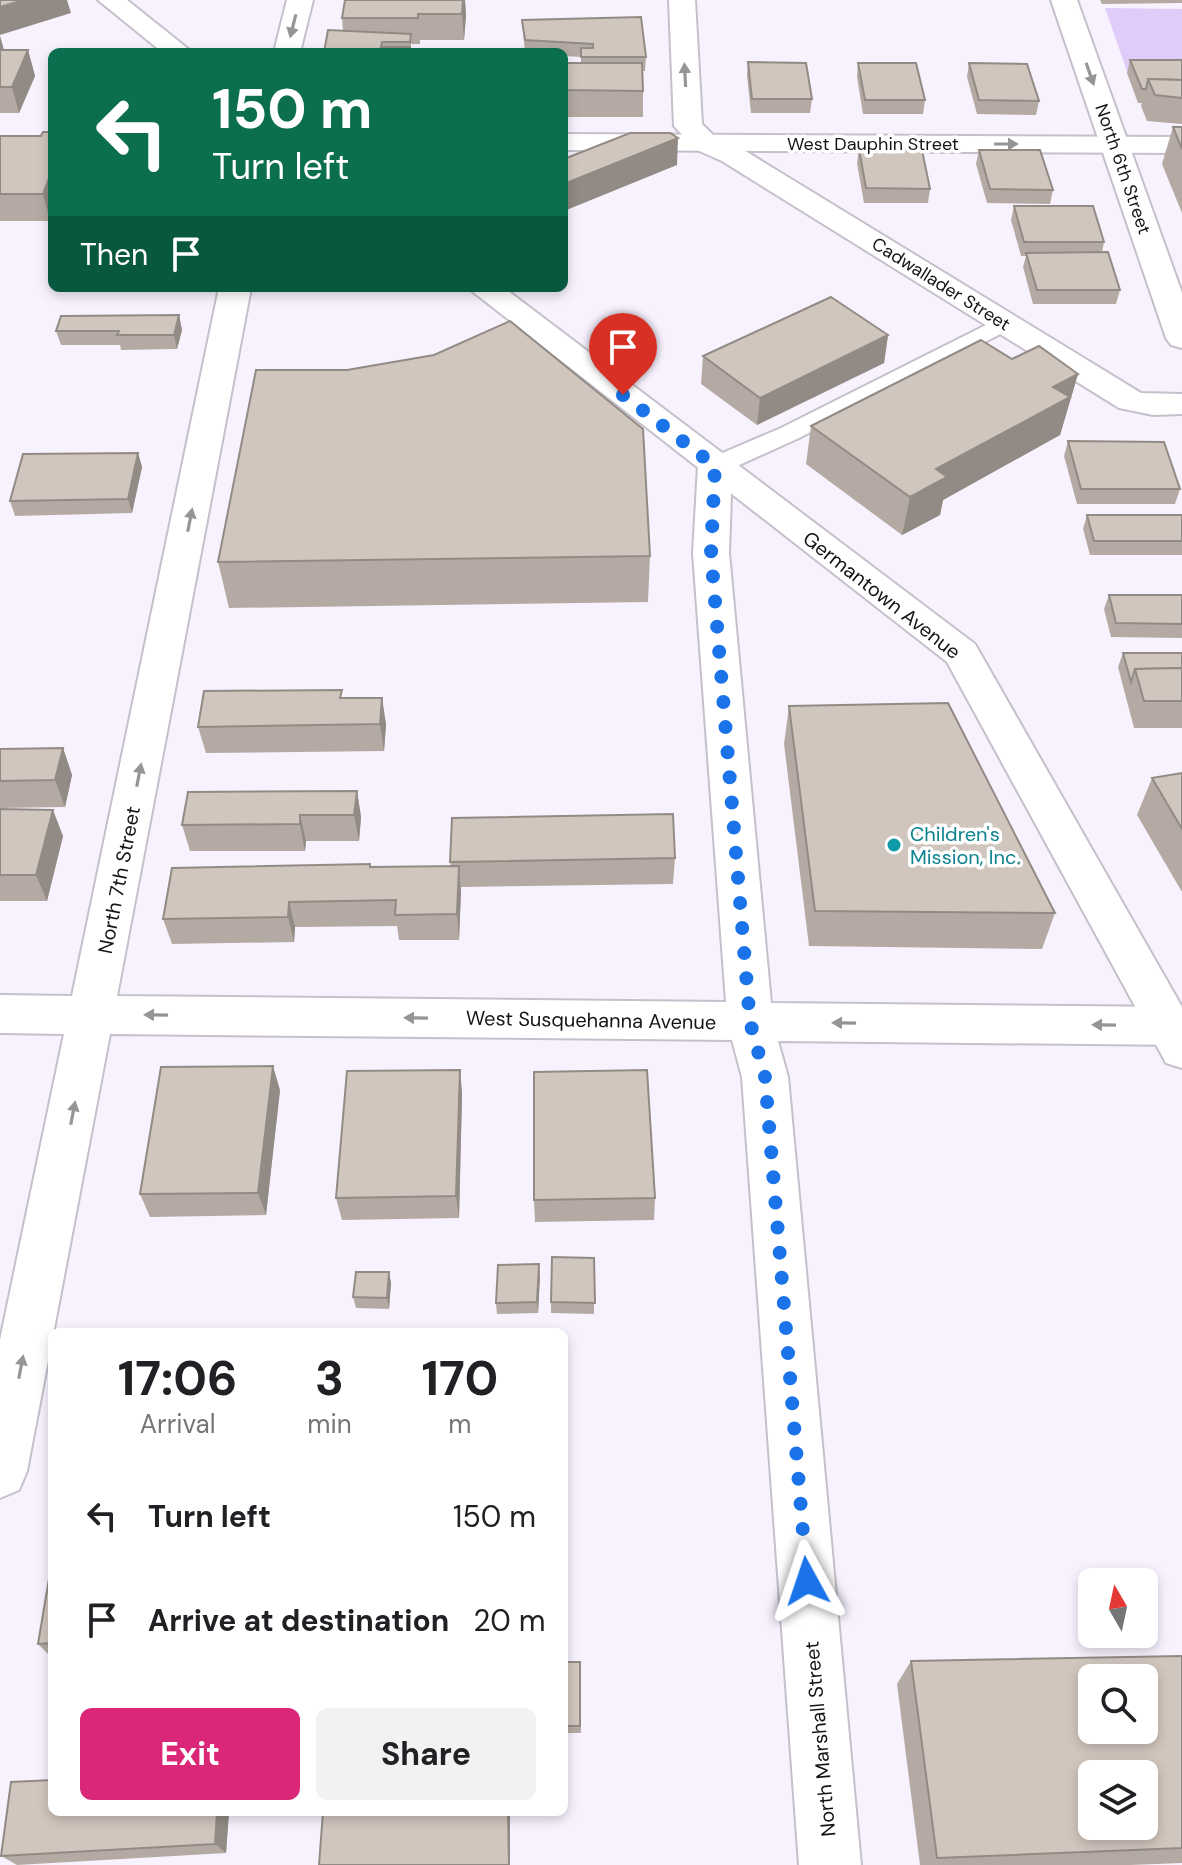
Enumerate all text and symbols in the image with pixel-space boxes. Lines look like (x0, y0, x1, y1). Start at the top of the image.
one-way arrow (287, 14, 299, 39)
one-way arrow (679, 62, 692, 87)
one-way arrow (1084, 62, 1096, 86)
text: 150 m (212, 72, 373, 145)
icon: left (80, 80, 184, 184)
street label: North 6th Street (1089, 101, 1157, 237)
street label: West Dauphin Street (787, 132, 959, 156)
one-way arrow (994, 138, 1019, 150)
text: Turn left (212, 143, 349, 190)
icon: arrive (164, 232, 208, 276)
street label: Cadwallader Street (867, 232, 1015, 336)
text: Then (80, 235, 148, 274)
pin (589, 313, 657, 395)
icon: arrive (601, 325, 645, 369)
one-way arrow (184, 507, 196, 532)
street label: Germantown Avenue (798, 525, 966, 665)
one-way arrow (134, 762, 146, 787)
street label: North 7th Street (92, 804, 146, 956)
place label: Children's Mission, Inc. (910, 821, 1020, 870)
marker: Children's Mission, Inc. (885, 836, 903, 854)
street label: West Susquehanna Avenue (466, 1005, 716, 1035)
one-way arrow (143, 1009, 168, 1021)
one-way arrow (403, 1012, 428, 1024)
one-way arrow (831, 1016, 856, 1029)
one-way arrow (1091, 1019, 1116, 1031)
one-way arrow (67, 1100, 79, 1125)
text: 17:06 (118, 1347, 237, 1410)
text: 3 (315, 1347, 344, 1410)
text: 170 (421, 1347, 498, 1410)
one-way arrow (15, 1355, 28, 1380)
text: Arrival (140, 1407, 216, 1441)
text: min (307, 1407, 352, 1441)
text: m (448, 1407, 471, 1441)
icon: left (80, 1494, 124, 1538)
text: Turn left (148, 1497, 271, 1536)
text: 150 m (453, 1497, 536, 1536)
position arrow (765, 1539, 849, 1623)
north arrow (1078, 1568, 1158, 1648)
map controls (1078, 1568, 1158, 1840)
icon: arrive (80, 1598, 124, 1642)
text: Arrive at destination (148, 1601, 449, 1640)
text: 20 m (473, 1601, 545, 1640)
street label: North Marshall Street (798, 1640, 841, 1838)
button: search (1078, 1664, 1158, 1744)
button: Exit (80, 1708, 300, 1800)
button: Share (316, 1708, 536, 1800)
button: layers (1078, 1760, 1158, 1840)

